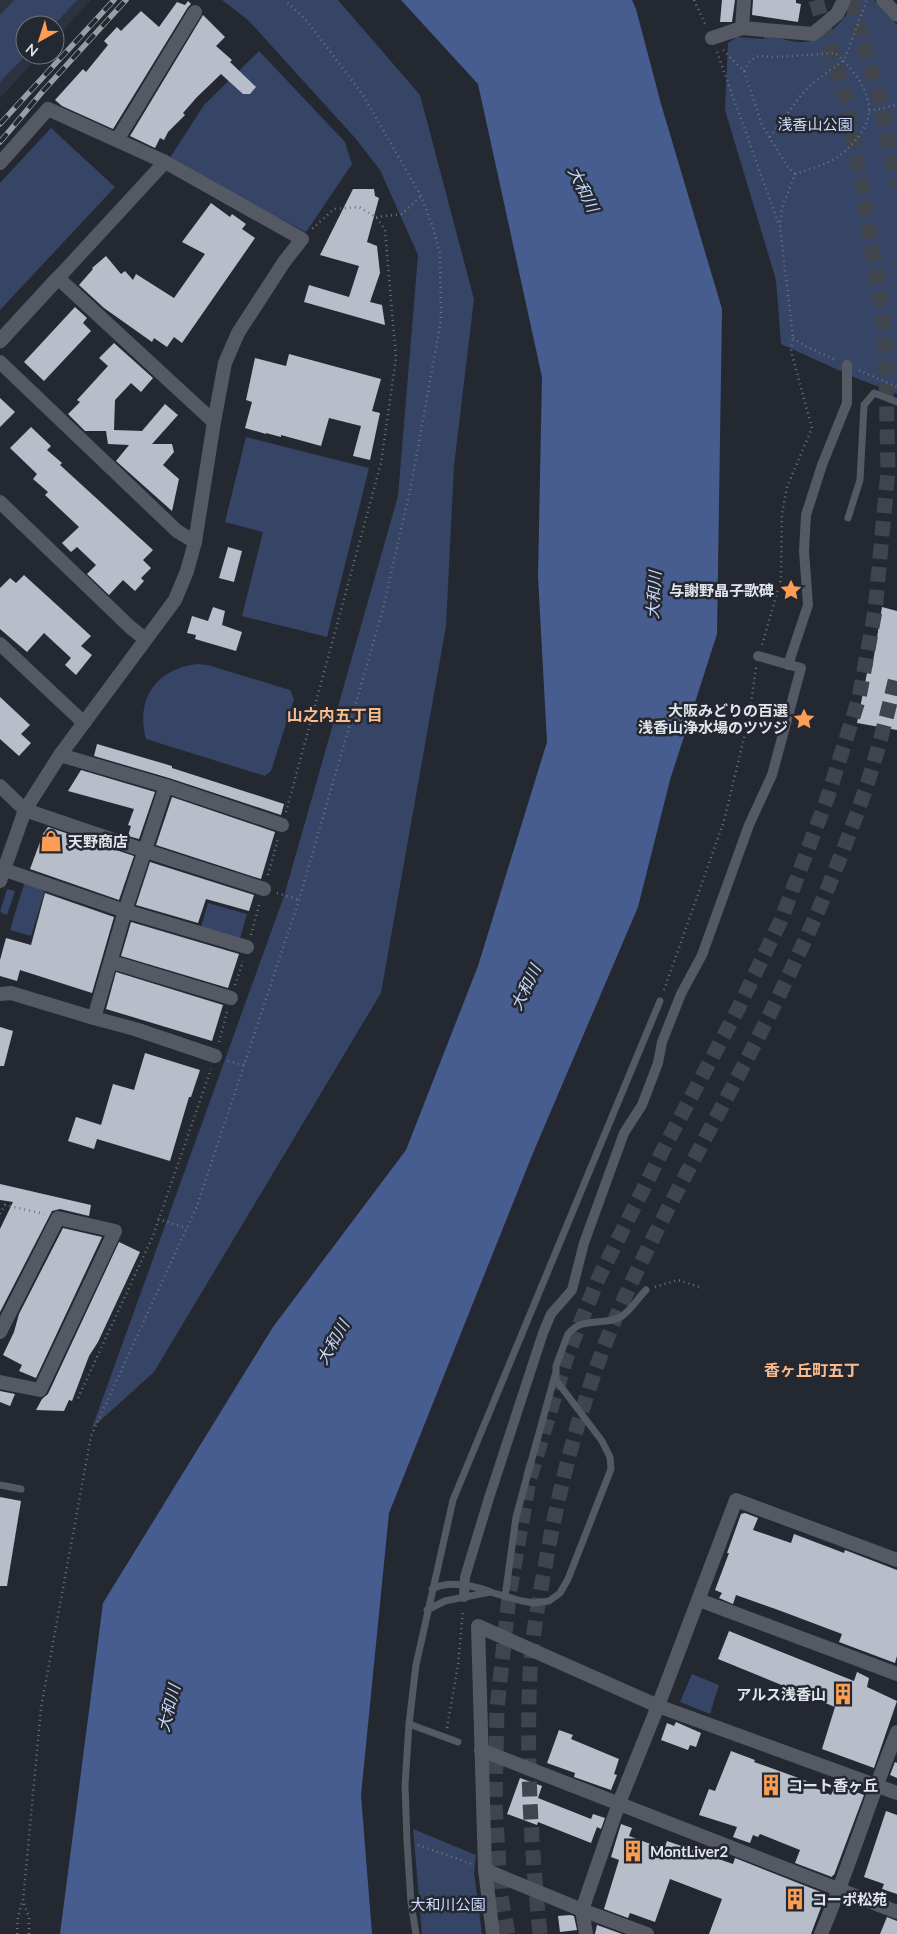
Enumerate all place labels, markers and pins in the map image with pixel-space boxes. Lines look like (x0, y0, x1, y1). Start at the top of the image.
place icon: 与謝野晶子歌碑 (778, 577, 804, 603)
place label: 与謝野晶子歌碑 (669, 581, 774, 599)
place label: 大阪みどりの百選 浅香山浄水場のツツジ (638, 701, 788, 736)
place icon: 大阪みどりの百選 浅香山浄水場のツツジ (791, 706, 817, 732)
shop icon: 天野商店 (38, 828, 64, 854)
place label: 天野商店 (68, 832, 128, 850)
building icon: アルス浅香山 (830, 1681, 856, 1707)
place label: アルス浅香山 (736, 1685, 826, 1703)
building icon: コート香ヶ丘 (758, 1772, 784, 1798)
place label: コート香ヶ丘 (788, 1776, 878, 1794)
building icon: MontLiver2 (620, 1838, 646, 1864)
place label: MontLiver2 (650, 1842, 728, 1860)
building icon: コーポ松苑 (782, 1886, 808, 1912)
place label: コーポ松苑 (812, 1890, 887, 1908)

